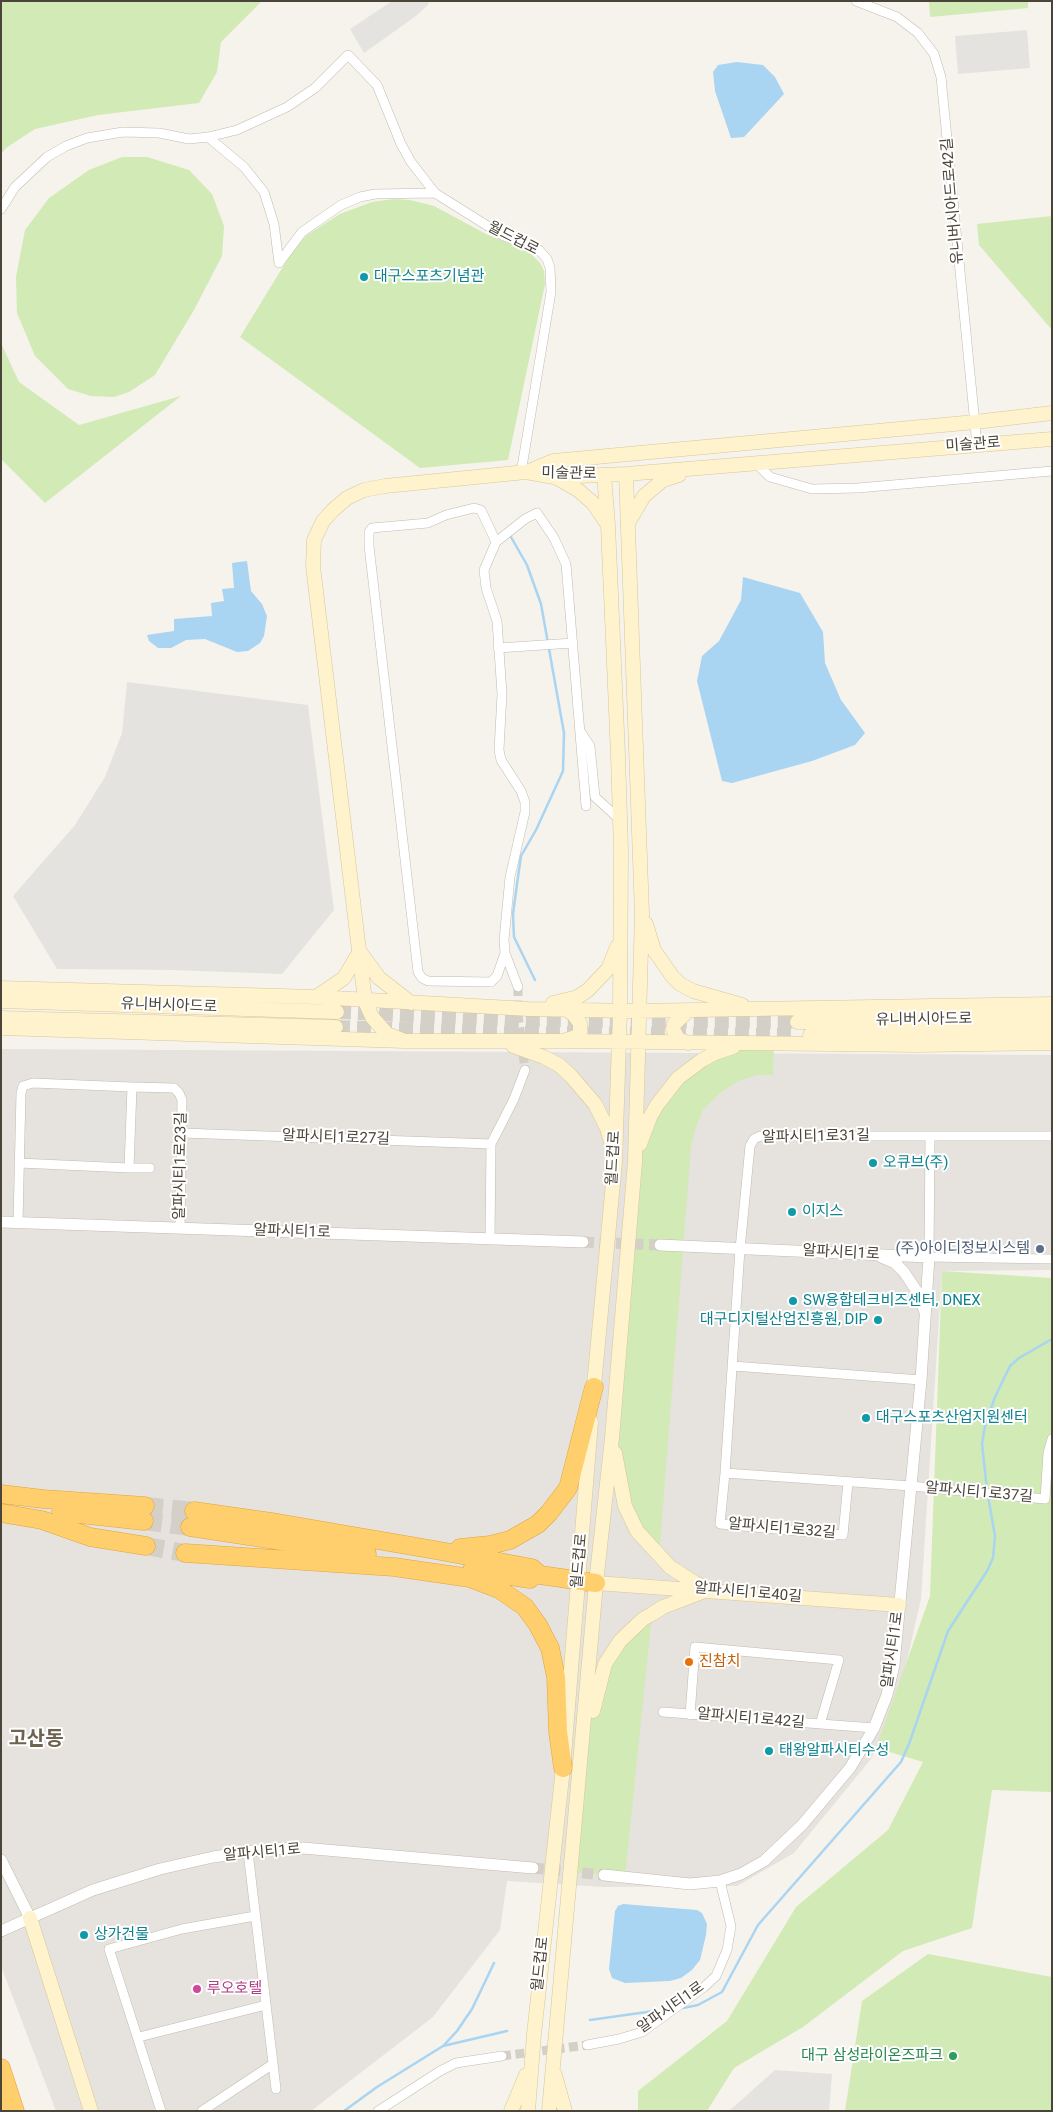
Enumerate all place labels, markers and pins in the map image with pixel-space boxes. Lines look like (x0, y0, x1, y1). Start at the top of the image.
place label: 대구스포츠기념관 (374, 268, 484, 286)
marker: 대구스포츠기념관 (358, 271, 370, 283)
place label: 오큐브(주) (883, 1154, 949, 1172)
marker: 오큐브(주) (867, 1157, 879, 1169)
place label: 이지스 (802, 1203, 843, 1221)
marker: 이지스 (786, 1206, 798, 1218)
place label: (주)아이디정보시스템 (895, 1240, 1030, 1258)
marker: (주)아이디정보시스템 (1034, 1243, 1046, 1255)
place label: SW융합테크비즈센터, DNEX (803, 1292, 981, 1310)
marker: SW융합테크비즈센터, DNEX (787, 1295, 799, 1307)
place label: 대구디지털산업진흥원, DIP (700, 1311, 868, 1329)
marker: 대구디지털산업진흥원, DIP (872, 1314, 884, 1326)
place label: 대구스포츠산업지원센터 (876, 1409, 1028, 1427)
marker: 대구스포츠산업지원센터 (860, 1412, 872, 1424)
place label: 진참치 (699, 1653, 740, 1671)
marker: 진참치 (683, 1656, 695, 1668)
place label: 태왕알파시티수성 (779, 1742, 889, 1760)
marker: 태왕알파시티수성 (763, 1745, 775, 1757)
place label: 상가건물 (94, 1926, 149, 1944)
marker: 상가건물 (78, 1929, 90, 1941)
place label: 루오호텔 (207, 1980, 262, 1998)
marker: 루오호텔 (191, 1983, 203, 1995)
place label: 대구 삼성라이온즈파크 (801, 2047, 943, 2065)
marker: 대구 삼성라이온즈파크 (947, 2050, 959, 2062)

